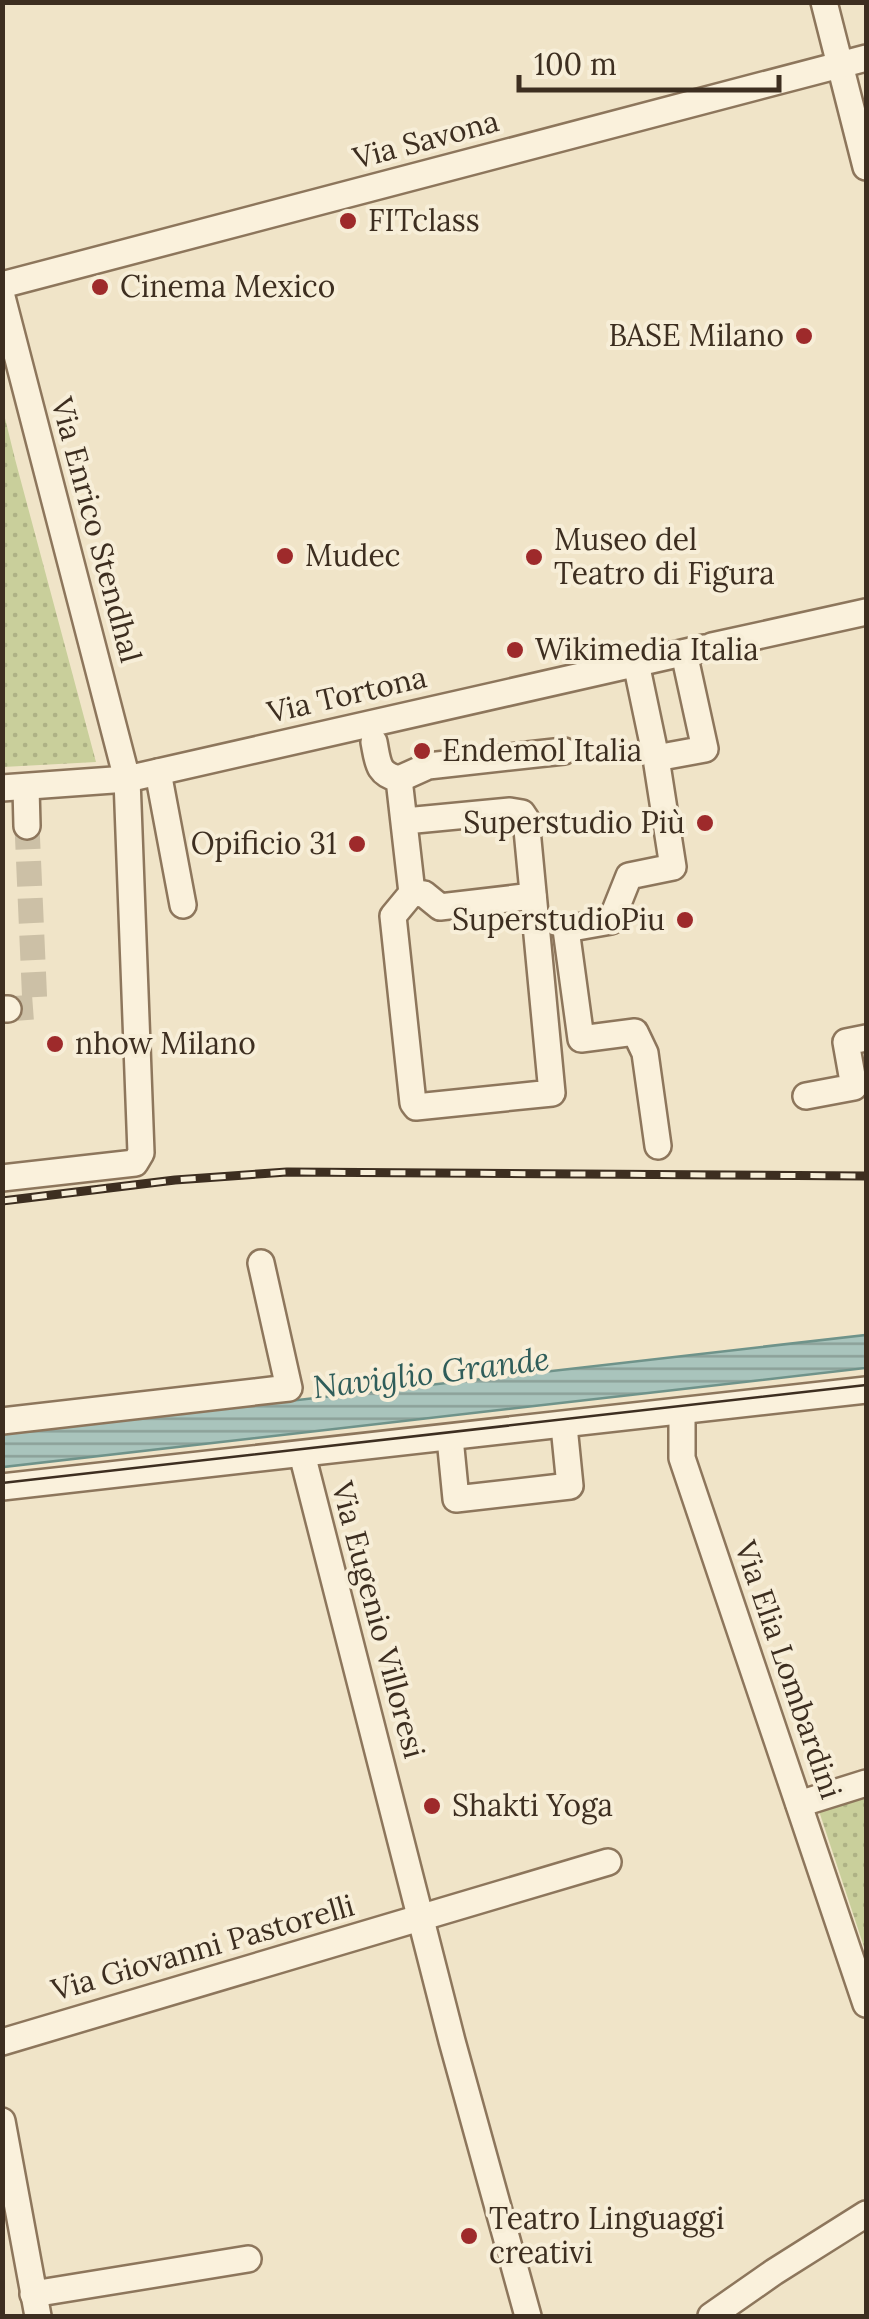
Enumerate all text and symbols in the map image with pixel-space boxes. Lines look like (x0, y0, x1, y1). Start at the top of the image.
scale bar (519, 30, 779, 92)
text: 100 m (534, 45, 617, 83)
street label: Via Savona (348, 101, 503, 177)
place label: FITclass (368, 201, 480, 239)
marker: FITclass (337, 210, 359, 232)
place label: Cinema Mexico (120, 267, 335, 305)
marker: Cinema Mexico (89, 276, 111, 298)
place label: BASE Milano (609, 316, 784, 354)
marker: BASE Milano (793, 325, 815, 347)
street label: Via Enrico Stendhal (43, 392, 151, 667)
place label: Museo del Teatro di Figura (554, 520, 775, 593)
place label: Mudec (305, 536, 400, 574)
marker: Mudec (274, 545, 296, 567)
marker: Museo del Teatro di Figura (523, 546, 545, 568)
place label: Wikimedia Italia (535, 630, 759, 668)
marker: Wikimedia Italia (504, 639, 526, 661)
street label: Via Tortona (262, 657, 430, 731)
place label: Endemol Italia (442, 731, 642, 769)
marker: Endemol Italia (411, 740, 433, 762)
place label: Superstudio Più (463, 803, 685, 841)
marker: Superstudio Più (694, 812, 716, 834)
place label: Opificio 31 (191, 824, 337, 862)
marker: Opificio 31 (346, 833, 368, 855)
place label: SuperstudioPiu (452, 900, 665, 938)
marker: SuperstudioPiu (674, 909, 696, 931)
place label: nhow Milano (75, 1024, 256, 1062)
marker: nhow Milano (44, 1033, 66, 1055)
water label: Naviglio Grande (310, 1338, 552, 1407)
street label: Via Eugenio Villoresi (323, 1476, 434, 1762)
street label: Via Elia Lombardini (727, 1535, 851, 1804)
place label: Shakti Yoga (452, 1786, 613, 1825)
marker: Shakti Yoga (421, 1795, 443, 1817)
street label: Via Giovanni Pastorelli (46, 1886, 358, 2009)
place label: Teatro Linguaggi creativi (489, 2199, 724, 2271)
marker: Teatro Linguaggi creativi (458, 2225, 480, 2247)

